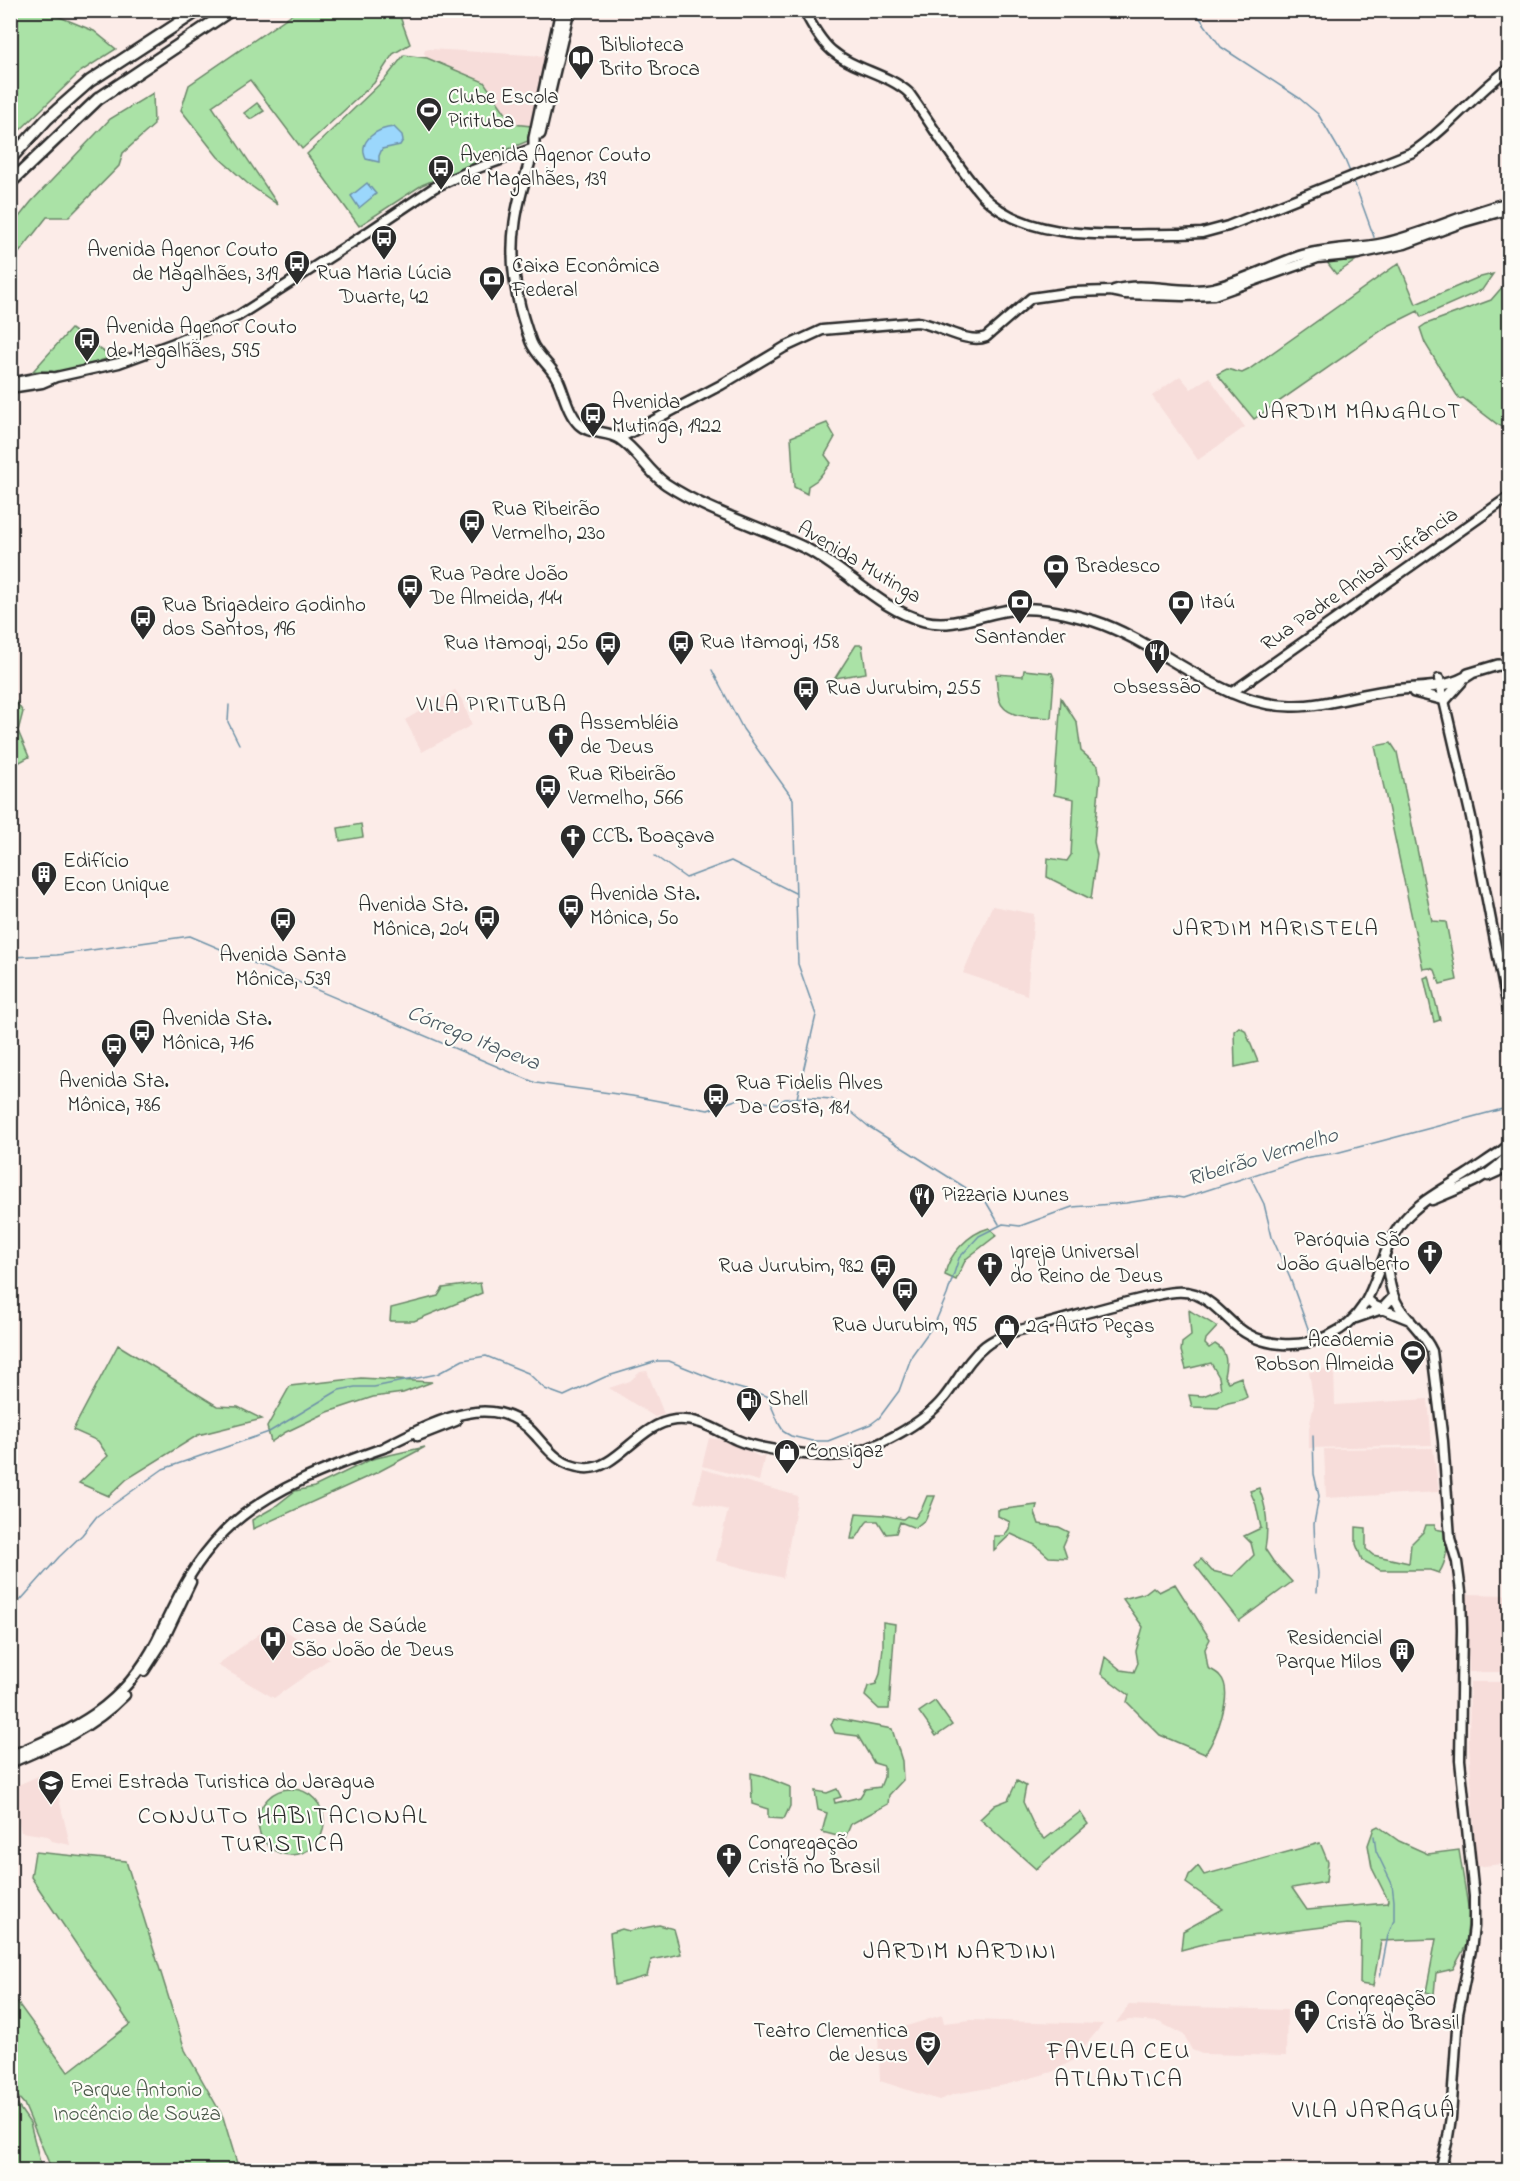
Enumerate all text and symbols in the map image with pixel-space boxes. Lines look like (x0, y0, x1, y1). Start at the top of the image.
place label: Biblioteca Brito Broca (599, 31, 700, 85)
library icon: Biblioteca Brito Broca (566, 43, 596, 81)
place label: Clube Escola Pirituba (448, 83, 559, 137)
sports icon: Clube Escola Pirituba (414, 95, 444, 133)
place label: Avenida Agenor Couto de Magalhães, 139 (460, 141, 651, 197)
bus stop icon: Avenida Agenor Couto de Magalhães, 139 (426, 153, 456, 191)
bus stop icon: Rua Maria Lúcia Duarte, 42 (369, 223, 399, 261)
place label: Avenida Agenor Couto de Magalhães, 319 (87, 236, 279, 292)
bus stop icon: Avenida Agenor Couto de Magalhães, 319 (282, 248, 312, 286)
place label: Caixa Econômica Federal (511, 252, 660, 306)
place label: Rua Maria Lúcia Duarte, 42 (316, 259, 452, 313)
bank icon: Caixa Econômica Federal (477, 264, 507, 302)
place label: Avenida Agenor Couto de Magalhães, 595 (106, 313, 297, 369)
bus stop icon: Avenida Agenor Couto de Magalhães, 595 (72, 325, 102, 363)
place label: Avenida Mutinga, 1922 (612, 388, 721, 444)
district label: JARDIM MANGALOT (1258, 397, 1462, 429)
bus stop icon: Avenida Mutinga, 1922 (578, 400, 608, 438)
place label: Rua Ribeirão Vermelho, 230 (491, 495, 605, 549)
street label: Rua Padre Aníbal Difrância (1255, 500, 1465, 660)
bus stop icon: Rua Ribeirão Vermelho, 230 (457, 507, 487, 545)
street label: Avenida Mutinga (790, 514, 927, 614)
bank icon: Bradesco (1041, 552, 1071, 590)
place label: Bradesco (1075, 552, 1160, 582)
place label: Rua Padre João De Almeida, 144 (429, 560, 568, 614)
bus stop icon: Rua Padre João De Almeida, 144 (395, 572, 425, 610)
bank icon: Santander (1005, 587, 1035, 625)
bank icon: Itaú (1166, 588, 1196, 626)
place label: Itaú (1200, 588, 1235, 618)
place label: Rua Brigadeiro Godinho dos Santos, 196 (162, 591, 366, 645)
bus stop icon: Rua Brigadeiro Godinho dos Santos, 196 (128, 603, 158, 641)
place label: Santander (974, 623, 1066, 653)
bus stop icon: Rua Itamogi, 158 (666, 628, 696, 666)
place label: Rua Itamogi, 158 (700, 628, 839, 660)
place label: Rua Itamogi, 250 (444, 629, 588, 661)
bus stop icon: Rua Itamogi, 250 (593, 629, 623, 667)
restaurant icon: Obsessão (1142, 637, 1172, 675)
place label: Obsessão (1113, 673, 1201, 703)
bus stop icon: Rua Jurubim, 255 (791, 674, 821, 712)
place label: Rua Jurubim, 255 (826, 674, 981, 704)
district label: VILA PIRITUBA (416, 690, 568, 722)
place label: Assembléia de Deus (580, 709, 679, 763)
church icon: Assembléia de Deus (546, 721, 576, 759)
place label: Rua Ribeirão Vermelho, 566 (567, 760, 683, 814)
bus stop icon: Rua Ribeirão Vermelho, 566 (533, 772, 563, 810)
church icon: CCB. Boaçava (558, 822, 588, 860)
place label: CCB. Boaçava (592, 822, 715, 852)
place label: Edifício Econ Unique (63, 847, 170, 901)
building icon: Edifício Econ Unique (29, 859, 59, 897)
place label: Avenida Sta. Mônica, 50 (590, 880, 700, 934)
place label: Avenida Sta. Mônica, 204 (358, 891, 468, 945)
bus stop icon: Avenida Sta. Mônica, 50 (556, 892, 586, 930)
bus stop icon: Avenida Sta. Mônica, 204 (472, 903, 502, 941)
bus stop icon: Avenida Santa Mônica, 539 (268, 905, 298, 943)
district label: JARDIM MARISTELA (1173, 914, 1379, 946)
place label: Avenida Santa Mônica, 539 (219, 941, 347, 995)
water label: Córrego Itapeva (402, 998, 545, 1081)
place label: Avenida Sta. Mônica, 716 (162, 1005, 272, 1059)
bus stop icon: Avenida Sta. Mônica, 716 (127, 1017, 157, 1055)
bus stop icon: Avenida Sta. Mônica, 786 (99, 1031, 129, 1069)
place label: Avenida Sta. Mônica, 786 (59, 1067, 169, 1121)
place label: Rua Fidelis Alves Da Costa, 181 (735, 1069, 883, 1123)
bus stop icon: Rua Fidelis Alves Da Costa, 181 (701, 1081, 731, 1119)
water label: Ribeirão Vermelho (1184, 1119, 1344, 1196)
restaurant icon: Pizzaria Nunes (907, 1181, 937, 1219)
place label: Pizzaria Nunes (942, 1181, 1069, 1211)
place label: Paróquia São João Gualberto (1277, 1226, 1410, 1280)
place label: Igreja Universal do Reino de Deus (1010, 1238, 1163, 1292)
church icon: Paróquia São João Gualberto (1415, 1238, 1445, 1276)
church icon: Igreja Universal do Reino de Deus (975, 1250, 1005, 1288)
place label: Rua Jurubim, 982 (719, 1252, 864, 1282)
bus stop icon: Rua Jurubim, 982 (868, 1252, 898, 1290)
bus stop icon: Rua Jurubim, 995 (890, 1275, 920, 1313)
place label: Rua Jurubim, 995 (832, 1311, 978, 1341)
shop icon: 2G Auto Peças (992, 1312, 1022, 1350)
place label: 2G Auto Peças (1026, 1312, 1155, 1342)
place label: Academia Robson Almeida (1255, 1326, 1394, 1380)
sports icon: Academia Robson Almeida (1398, 1338, 1428, 1376)
fuel station icon: Shell (734, 1385, 764, 1423)
place label: Shell (768, 1385, 808, 1415)
shop icon: Consigaz (772, 1437, 802, 1475)
place label: Consigaz (806, 1437, 883, 1469)
place label: Casa de Saúde São João de Deus (292, 1612, 454, 1666)
hospital icon: Casa de Saúde São João de Deus (258, 1624, 288, 1662)
place label: Residencial Parque Milos (1276, 1624, 1382, 1678)
building icon: Residencial Parque Milos (1387, 1636, 1417, 1674)
school or university icon: Emei Estrada Turistica do Jaragua (36, 1768, 66, 1806)
place label: Emei Estrada Turistica do Jaragua (70, 1768, 375, 1800)
district label: CONJUTO HABITACIONAL TURISTICA (138, 1800, 428, 1863)
place label: Congregação Cristã no Brasil (748, 1829, 880, 1883)
church icon: Congregação Cristã no Brasil (714, 1841, 744, 1879)
district label: JARDIM NARDINI (863, 1935, 1057, 1970)
place label: Congregação Cristã do Brasil (1326, 1985, 1459, 2039)
church icon: Congregação Cristã do Brasil (1292, 1997, 1322, 2035)
place label: Teatro Clementica de Jesus (753, 2017, 908, 2071)
theatre icon: Teatro Clementica de Jesus (913, 2029, 943, 2067)
district label: FAVELA CEU ATLANTICA (1046, 2035, 1191, 2098)
park label: Parque Antonio Inocêncio de Souza (53, 2076, 221, 2130)
district label: VILA JARAGUÁ (1291, 2094, 1456, 2129)

